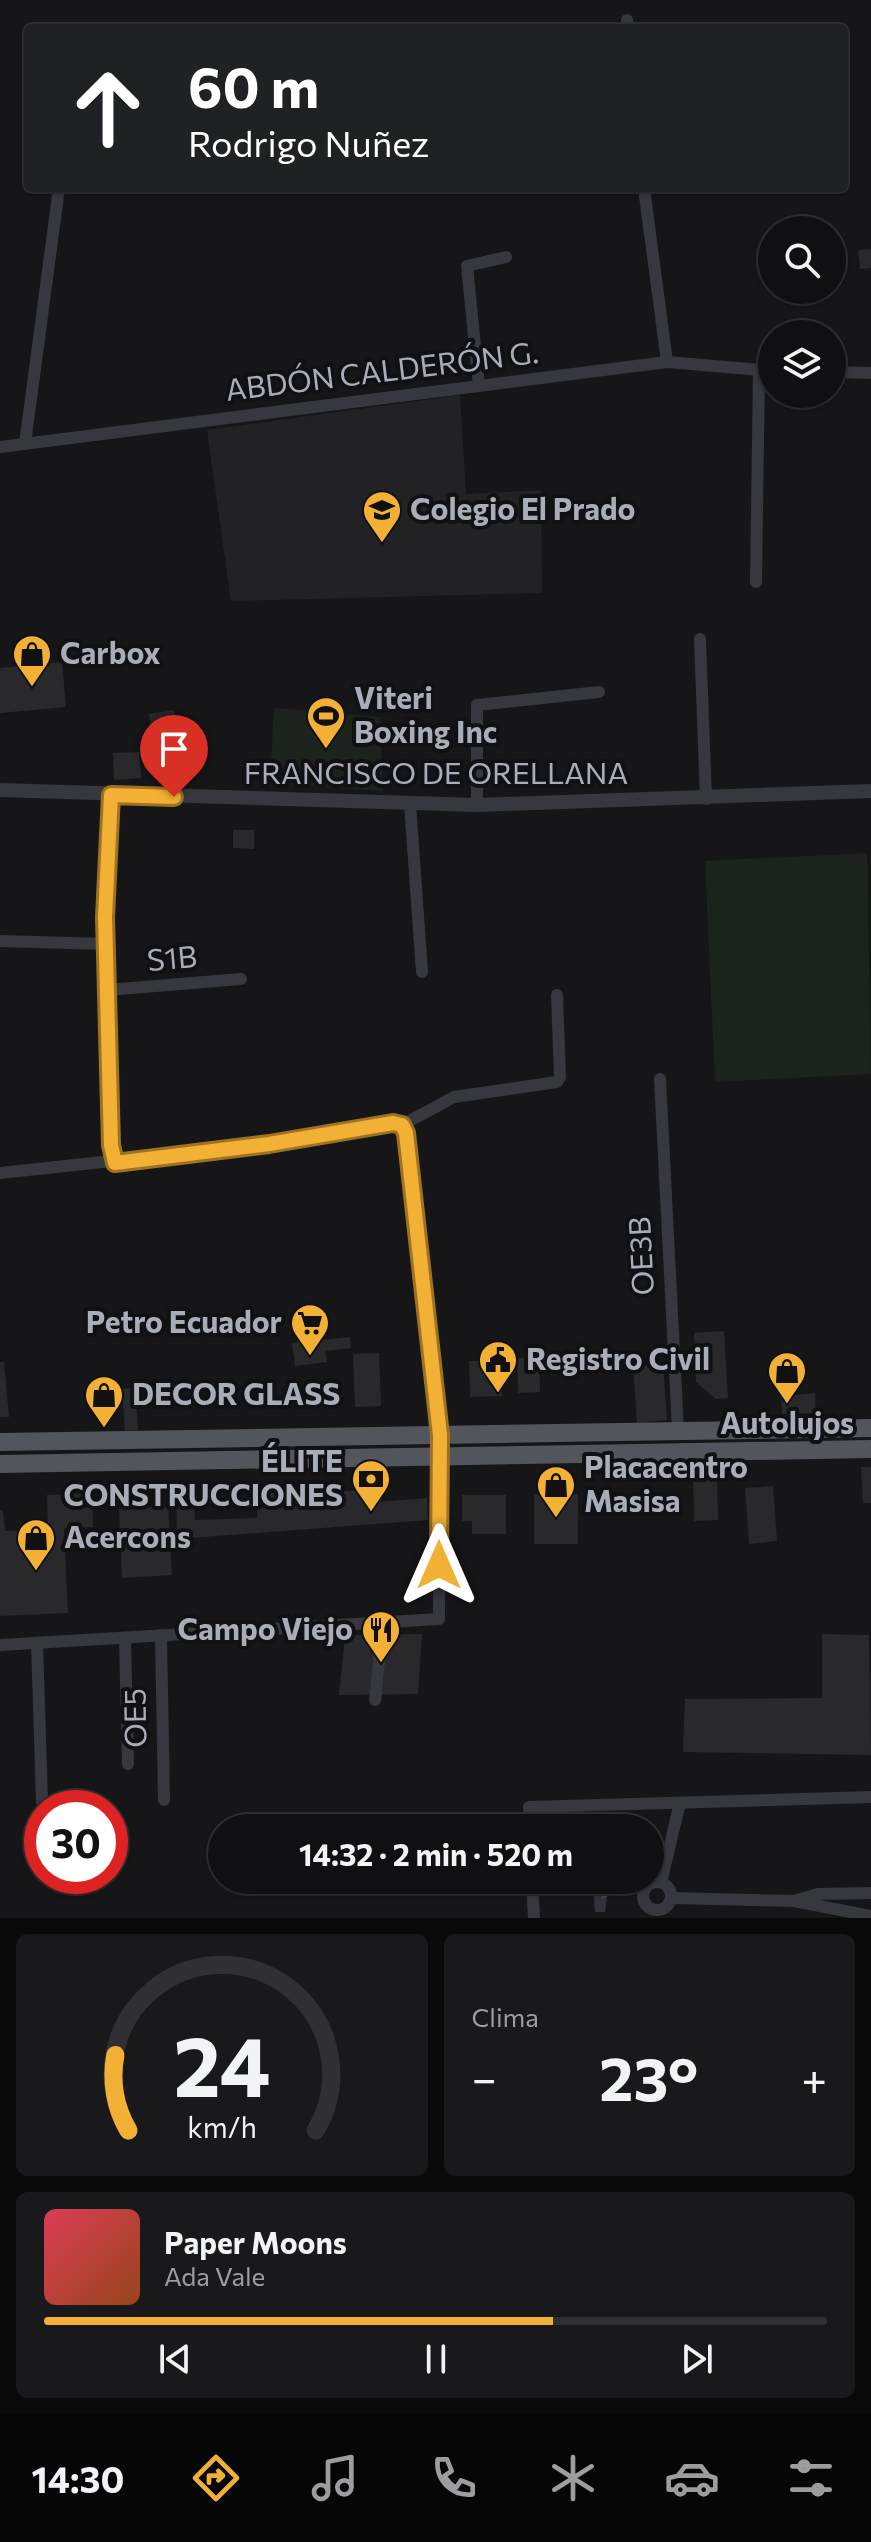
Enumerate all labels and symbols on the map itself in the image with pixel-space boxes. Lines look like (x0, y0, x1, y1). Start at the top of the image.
street label: ABDÓN CALDERÓN G. (223, 332, 540, 407)
school or university icon: Colegio El Prado (361, 489, 403, 544)
place label: Colegio El Prado (410, 489, 636, 526)
shop icon: Carbox (11, 633, 53, 688)
place label: Carbox (60, 633, 161, 670)
place label: Viteri Boxing Inc (354, 678, 497, 749)
sports icon: Viteri Boxing Inc (305, 695, 347, 750)
pin (140, 715, 208, 797)
street label: FRANCISCO DE ORELLANA (244, 753, 628, 790)
street label: S1B (145, 936, 198, 977)
street label: OE3B (619, 1216, 660, 1296)
place label: Petro Ecuador (86, 1302, 282, 1339)
supermarket icon: Petro Ecuador (289, 1302, 331, 1357)
public building icon: Registro Civil (477, 1339, 519, 1394)
place label: Registro Civil (526, 1339, 710, 1376)
shop icon: Autolujos (766, 1350, 808, 1405)
shop icon: DECOR GLASS (83, 1374, 125, 1429)
place label: DECOR GLASS (132, 1374, 340, 1411)
place label: Autolujos (720, 1403, 854, 1440)
place label: ÉLITE CONSTRUCCIONES (63, 1441, 343, 1512)
place label: Placacentro Masisa (584, 1447, 748, 1518)
bank icon: ÉLITE CONSTRUCCIONES (350, 1458, 392, 1513)
shop icon: Placacentro Masisa (535, 1464, 577, 1519)
shop icon: Acercons (15, 1517, 57, 1572)
place label: Acercons (64, 1517, 191, 1554)
position arrow (397, 1523, 481, 1607)
place label: Campo Viejo (177, 1609, 353, 1646)
restaurant icon: Campo Viejo (360, 1609, 402, 1664)
street label: OE5 (114, 1688, 153, 1748)
speed limit sign: 30 (24, 1790, 128, 1894)

